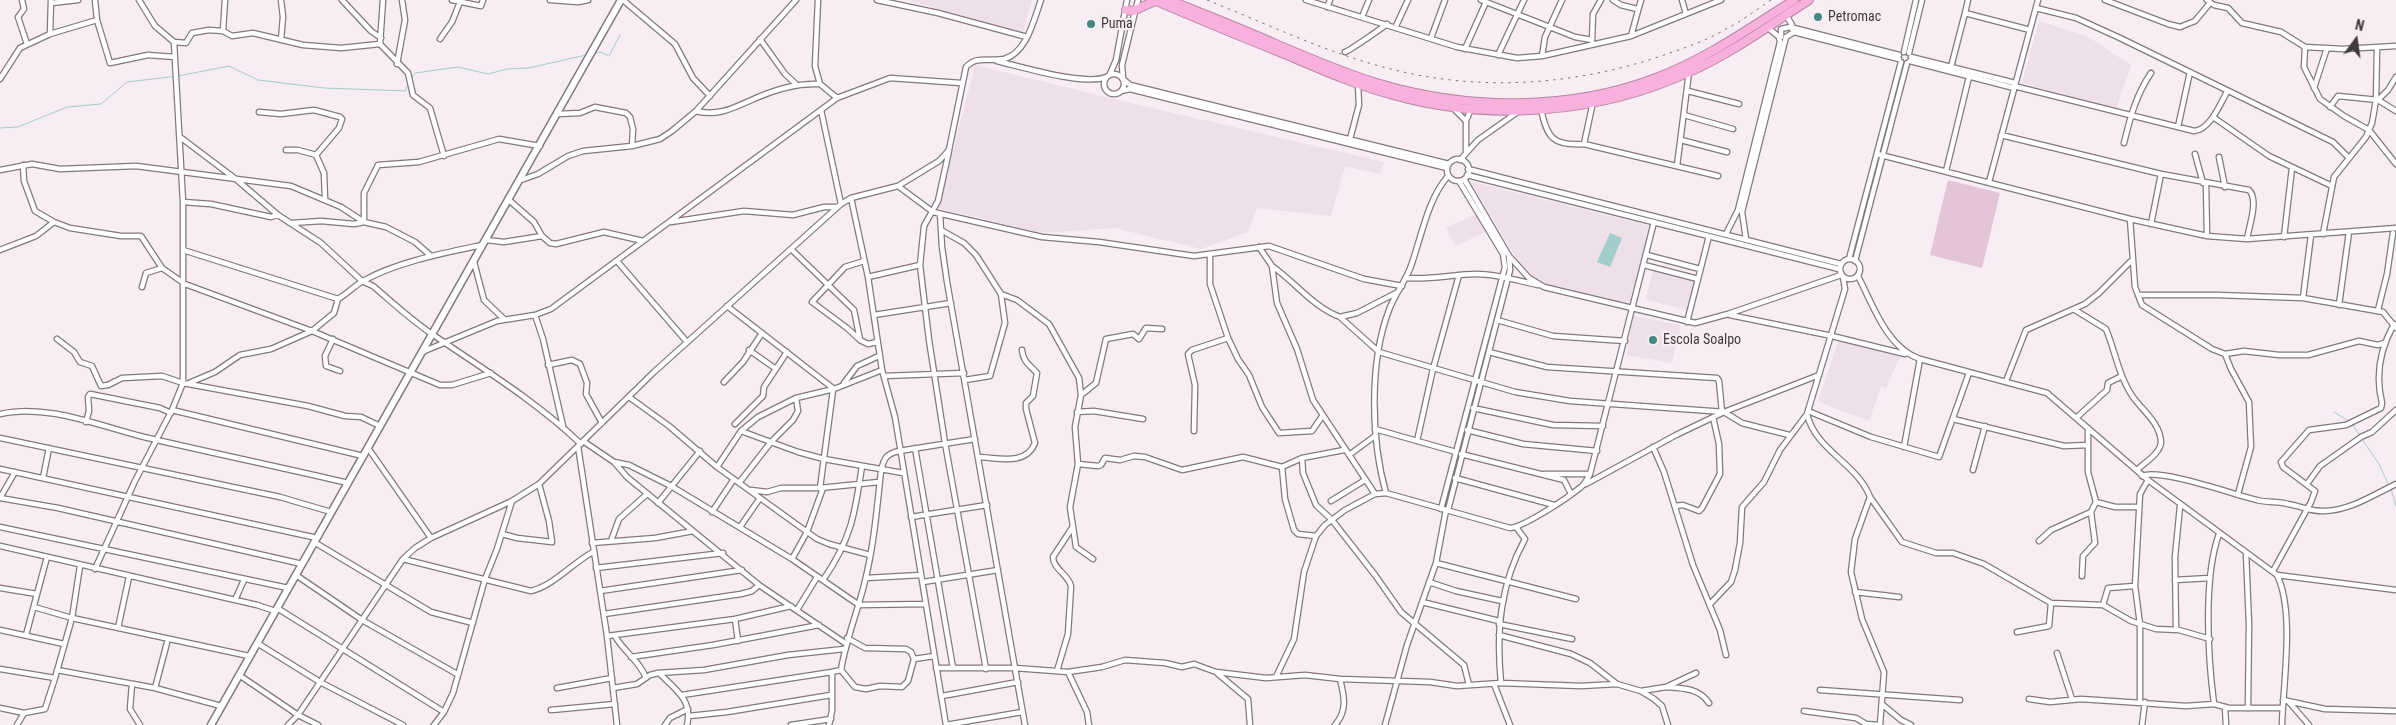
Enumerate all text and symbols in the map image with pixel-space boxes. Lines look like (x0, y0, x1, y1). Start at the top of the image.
place label: Petromac (1828, 9, 1881, 25)
marker: Petromac (1812, 11, 1824, 23)
north arrow (2331, 15, 2381, 65)
place label: Puma (1101, 16, 1133, 32)
text: N (2354, 17, 2366, 34)
marker: Puma (1085, 18, 1097, 30)
place label: Escola Soalpo (1663, 332, 1741, 348)
marker: Escola Soalpo (1647, 334, 1659, 346)

